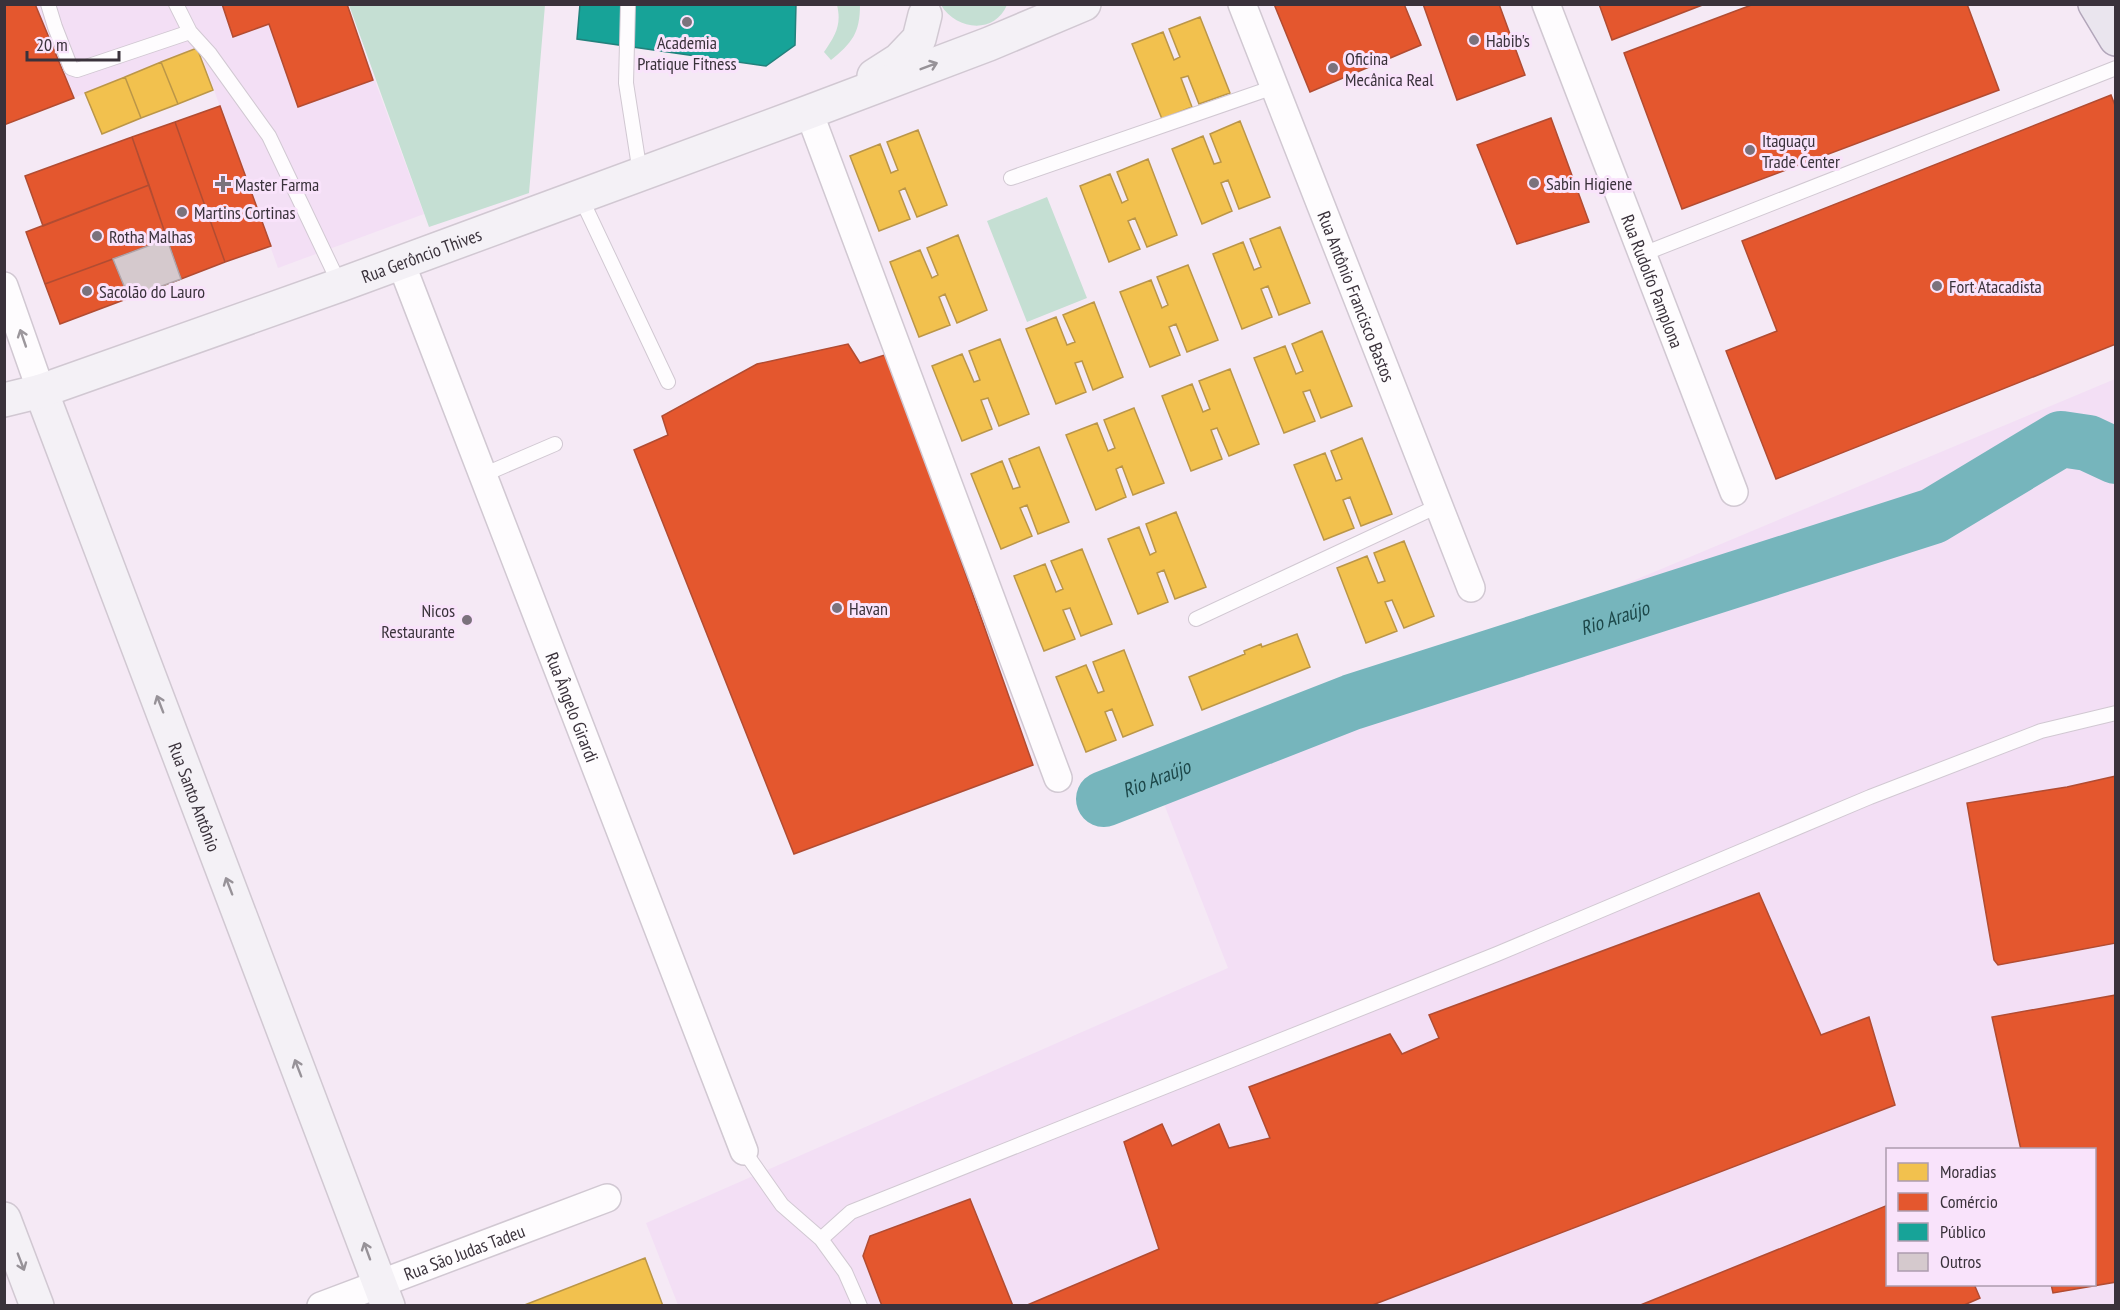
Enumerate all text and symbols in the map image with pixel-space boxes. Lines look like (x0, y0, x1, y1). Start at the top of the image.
marker: Academia Pratique Fitness (680, 15, 694, 29)
scale bar (27, 24, 118, 62)
place label: Habib's (1486, 29, 1530, 52)
place label: Academia Pratique Fitness (637, 31, 737, 75)
text: 20 m (36, 33, 68, 56)
marker: Habib's (1467, 33, 1481, 47)
place label: Oficina Mecânica Real (1345, 47, 1434, 91)
one-way arrow (920, 60, 938, 71)
marker: Oficina Mecânica Real (1326, 61, 1340, 75)
place label: Itaguaçu Trade Center (1762, 129, 1840, 173)
marker: Itaguaçu Trade Center (1743, 143, 1757, 157)
place label: Sabin Higiene (1546, 172, 1632, 195)
place label: Master Farma (235, 173, 319, 196)
marker: Sabin Higiene (1527, 176, 1541, 190)
marker: Master Farma (216, 177, 230, 191)
place label: Martins Cortinas (194, 201, 296, 224)
marker: Martins Cortinas (175, 205, 189, 219)
street label: Rua Antônio Francisco Bastos (1313, 208, 1400, 385)
street label: Rua Rudolfo Pamplona (1617, 211, 1689, 351)
street label: Rua Gerôncio Thives (358, 222, 485, 288)
place label: Rotha Malhas (109, 225, 193, 248)
marker: Rotha Malhas (90, 229, 104, 243)
place label: Fort Atacadista (1949, 275, 2042, 298)
marker: Fort Atacadista (1930, 279, 1944, 293)
place label: Sacolão do Lauro (99, 280, 205, 303)
marker: Sacolão do Lauro (80, 284, 94, 298)
one-way arrow (16, 329, 27, 348)
water label: Rio Araújo (1577, 594, 1654, 641)
place label: Havan (849, 597, 888, 620)
place label: Nicos Restaurante (381, 599, 455, 643)
marker: Havan (830, 601, 844, 615)
marker: Nicos Restaurante (460, 613, 474, 627)
street label: Rua Ângelo Girardi (541, 649, 604, 765)
one-way arrow (154, 695, 165, 714)
street label: Rua Santo Antônio (164, 739, 226, 855)
water label: Rio Araújo (1118, 753, 1195, 804)
one-way arrow (223, 877, 234, 896)
one-way arrow (292, 1060, 303, 1078)
legend (1886, 1148, 2096, 1286)
text: Moradias (1940, 1160, 1996, 1183)
text: Comércio (1940, 1190, 1998, 1213)
street label: Rua São Judas Tadeu (400, 1219, 528, 1285)
text: Público (1940, 1220, 1986, 1243)
one-way arrow (361, 1242, 372, 1261)
text: Outros (1940, 1250, 1981, 1273)
one-way arrow (16, 1252, 27, 1271)

